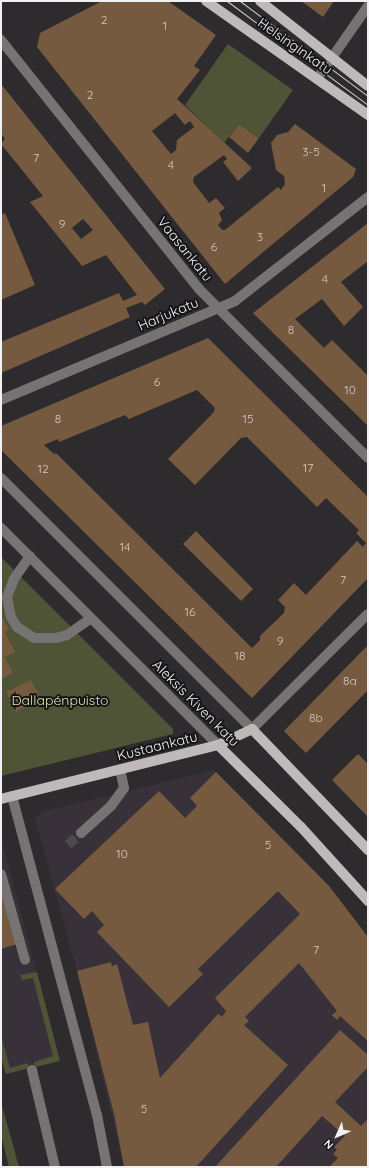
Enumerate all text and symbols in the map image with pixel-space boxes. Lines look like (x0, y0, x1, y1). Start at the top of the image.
house number: 2 (101, 13, 107, 27)
street label: Helsinginkatu (254, 14, 336, 78)
house number: 1 (163, 19, 167, 33)
house number: 2 (87, 88, 93, 102)
house number: 3-5 (302, 145, 320, 159)
house number: 7 (33, 151, 39, 165)
house number: 4 (168, 158, 174, 172)
house number: 1 (322, 181, 326, 195)
street label: Vaasankatu (154, 213, 216, 285)
house number: 9 (59, 217, 65, 231)
house number: 3 (257, 230, 263, 244)
house number: 6 (211, 240, 217, 254)
house number: 4 (322, 272, 328, 286)
street label: Harjukatu (135, 294, 201, 334)
house number: 8 (288, 323, 294, 337)
house number: 6 (154, 375, 160, 389)
house number: 10 (344, 383, 356, 397)
house number: 8 (55, 412, 61, 426)
house number: 15 (243, 412, 253, 426)
house number: 17 (303, 461, 313, 475)
house number: 12 (37, 462, 49, 476)
house number: 14 (120, 540, 130, 554)
house number: 7 (340, 573, 346, 587)
house number: 16 (185, 605, 195, 619)
house number: 9 (277, 634, 283, 648)
house number: 18 (235, 649, 245, 663)
street label: Aleksis Kiven katu (149, 656, 243, 750)
house number: 8a (343, 674, 357, 688)
park label: Dallapénpuisto (11, 692, 109, 708)
house number: 8b (309, 711, 323, 725)
street label: Kustaankatu (115, 728, 199, 764)
house number: 5 (265, 838, 271, 852)
house number: 10 (116, 847, 128, 861)
house number: 7 (313, 943, 319, 957)
house number: 5 (141, 1102, 147, 1116)
north arrow (317, 1116, 357, 1156)
text: N (321, 1137, 336, 1152)

